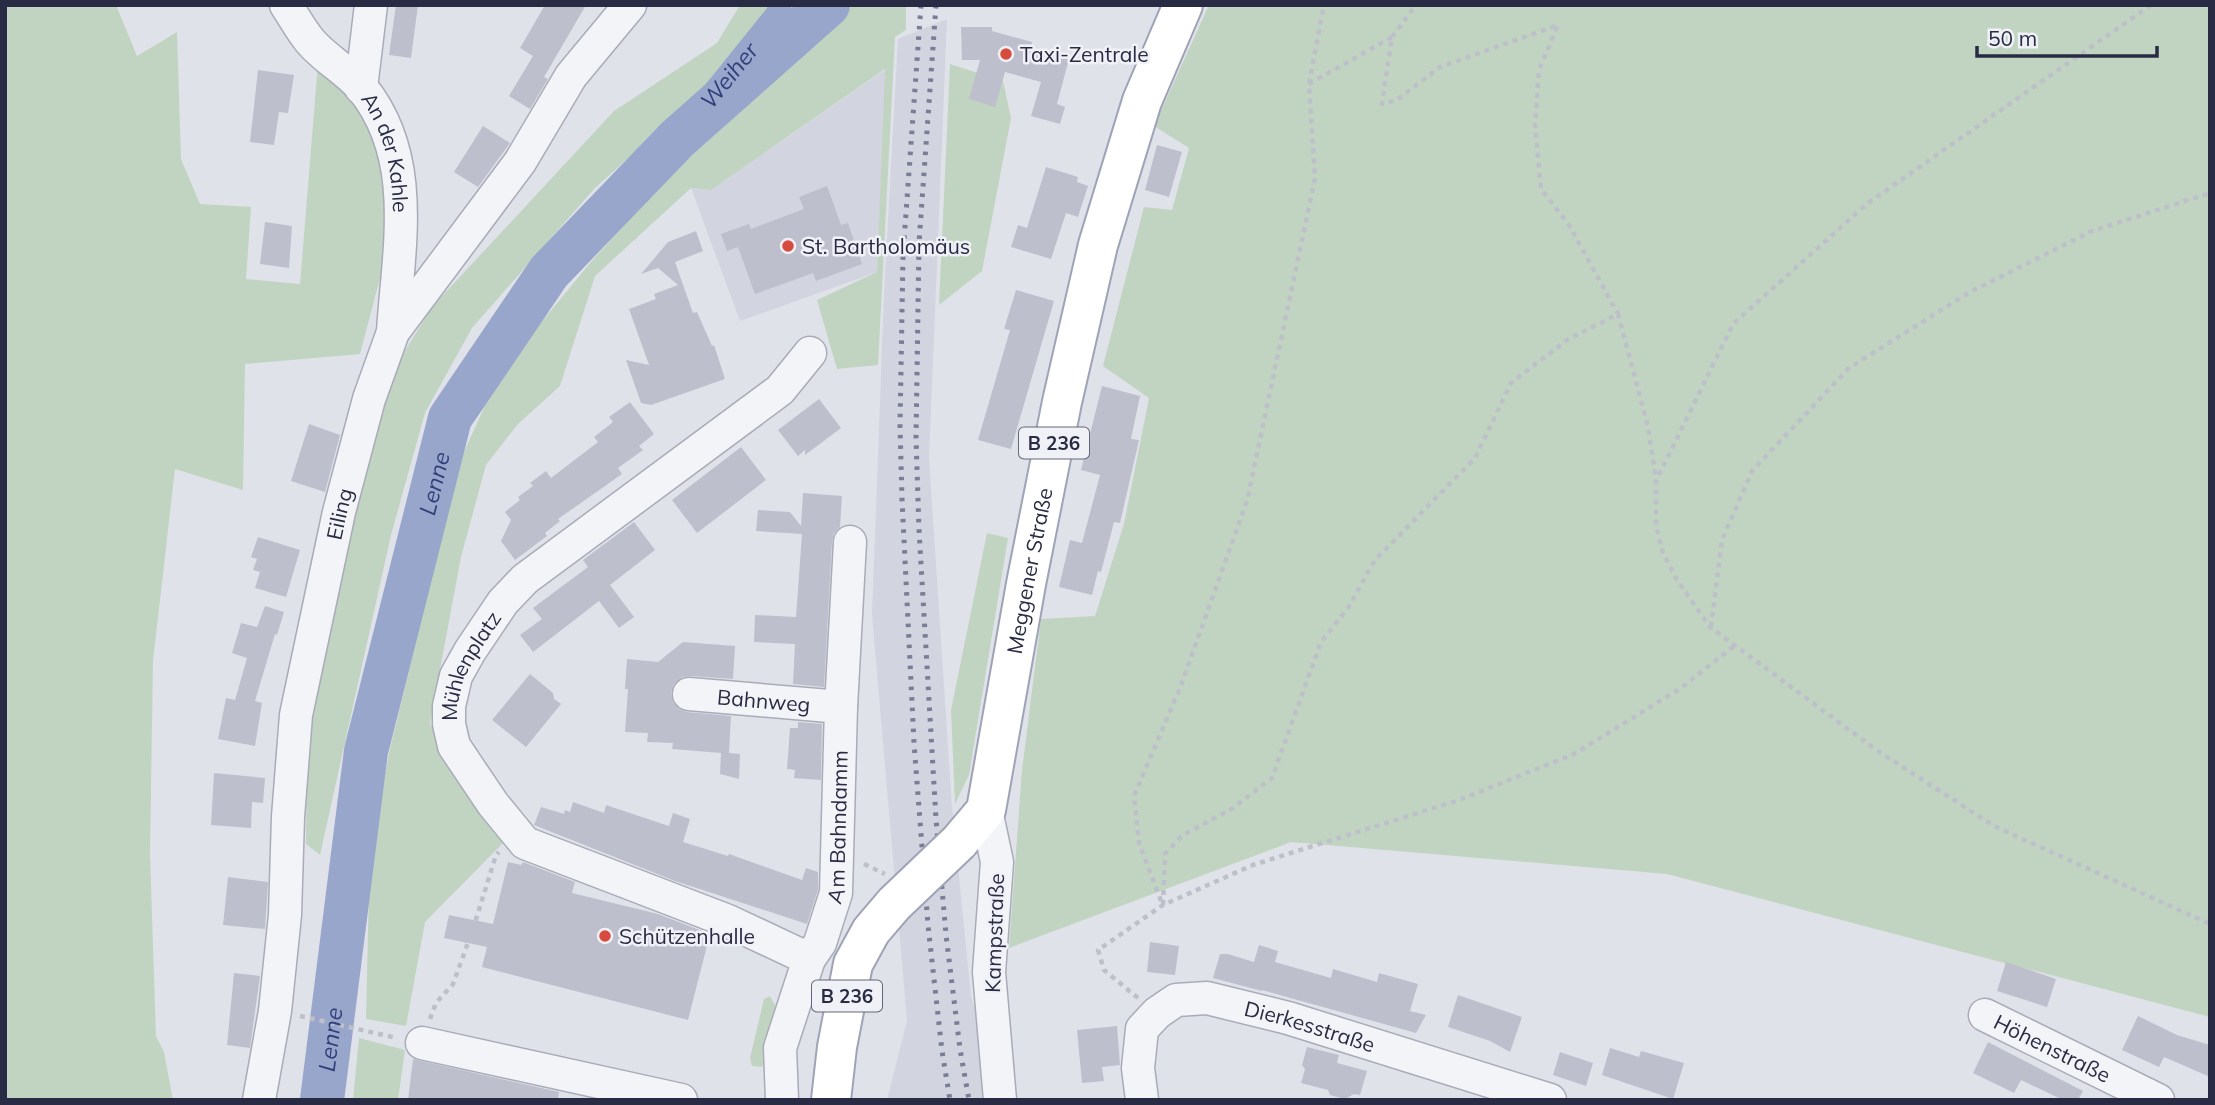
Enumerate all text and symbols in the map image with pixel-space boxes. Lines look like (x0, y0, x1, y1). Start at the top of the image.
scale bar (1977, 14, 2157, 58)
text: 50 m (1988, 25, 2037, 51)
water label: Weiher (693, 35, 765, 114)
place label: Taxi-Zentrale (1020, 41, 1149, 67)
marker: Taxi-Zentrale (998, 46, 1014, 62)
street label: An der Kahle (356, 87, 414, 213)
place label: St. Bartholomäus (802, 233, 970, 259)
marker: St. Bartholomäus (780, 238, 796, 254)
road number: B 236 (1019, 428, 1089, 458)
water label: Lenne (412, 448, 456, 518)
street label: Eiling (320, 485, 358, 542)
street label: Meggener Straße (1001, 486, 1058, 656)
street label: Mühlenplatz (436, 606, 506, 721)
street label: Bahnweg (716, 683, 811, 717)
street label: Am Bahndamm (821, 750, 853, 907)
street label: Kampstraße (979, 873, 1009, 993)
place label: Schützenhalle (619, 923, 755, 949)
marker: Schützenhalle (597, 928, 613, 944)
road number: B 236 (812, 980, 882, 1012)
street label: Dierkesstraße (1242, 995, 1378, 1057)
water label: Lenne (311, 1006, 348, 1073)
street label: Höhenstraße (1990, 1008, 2115, 1088)

